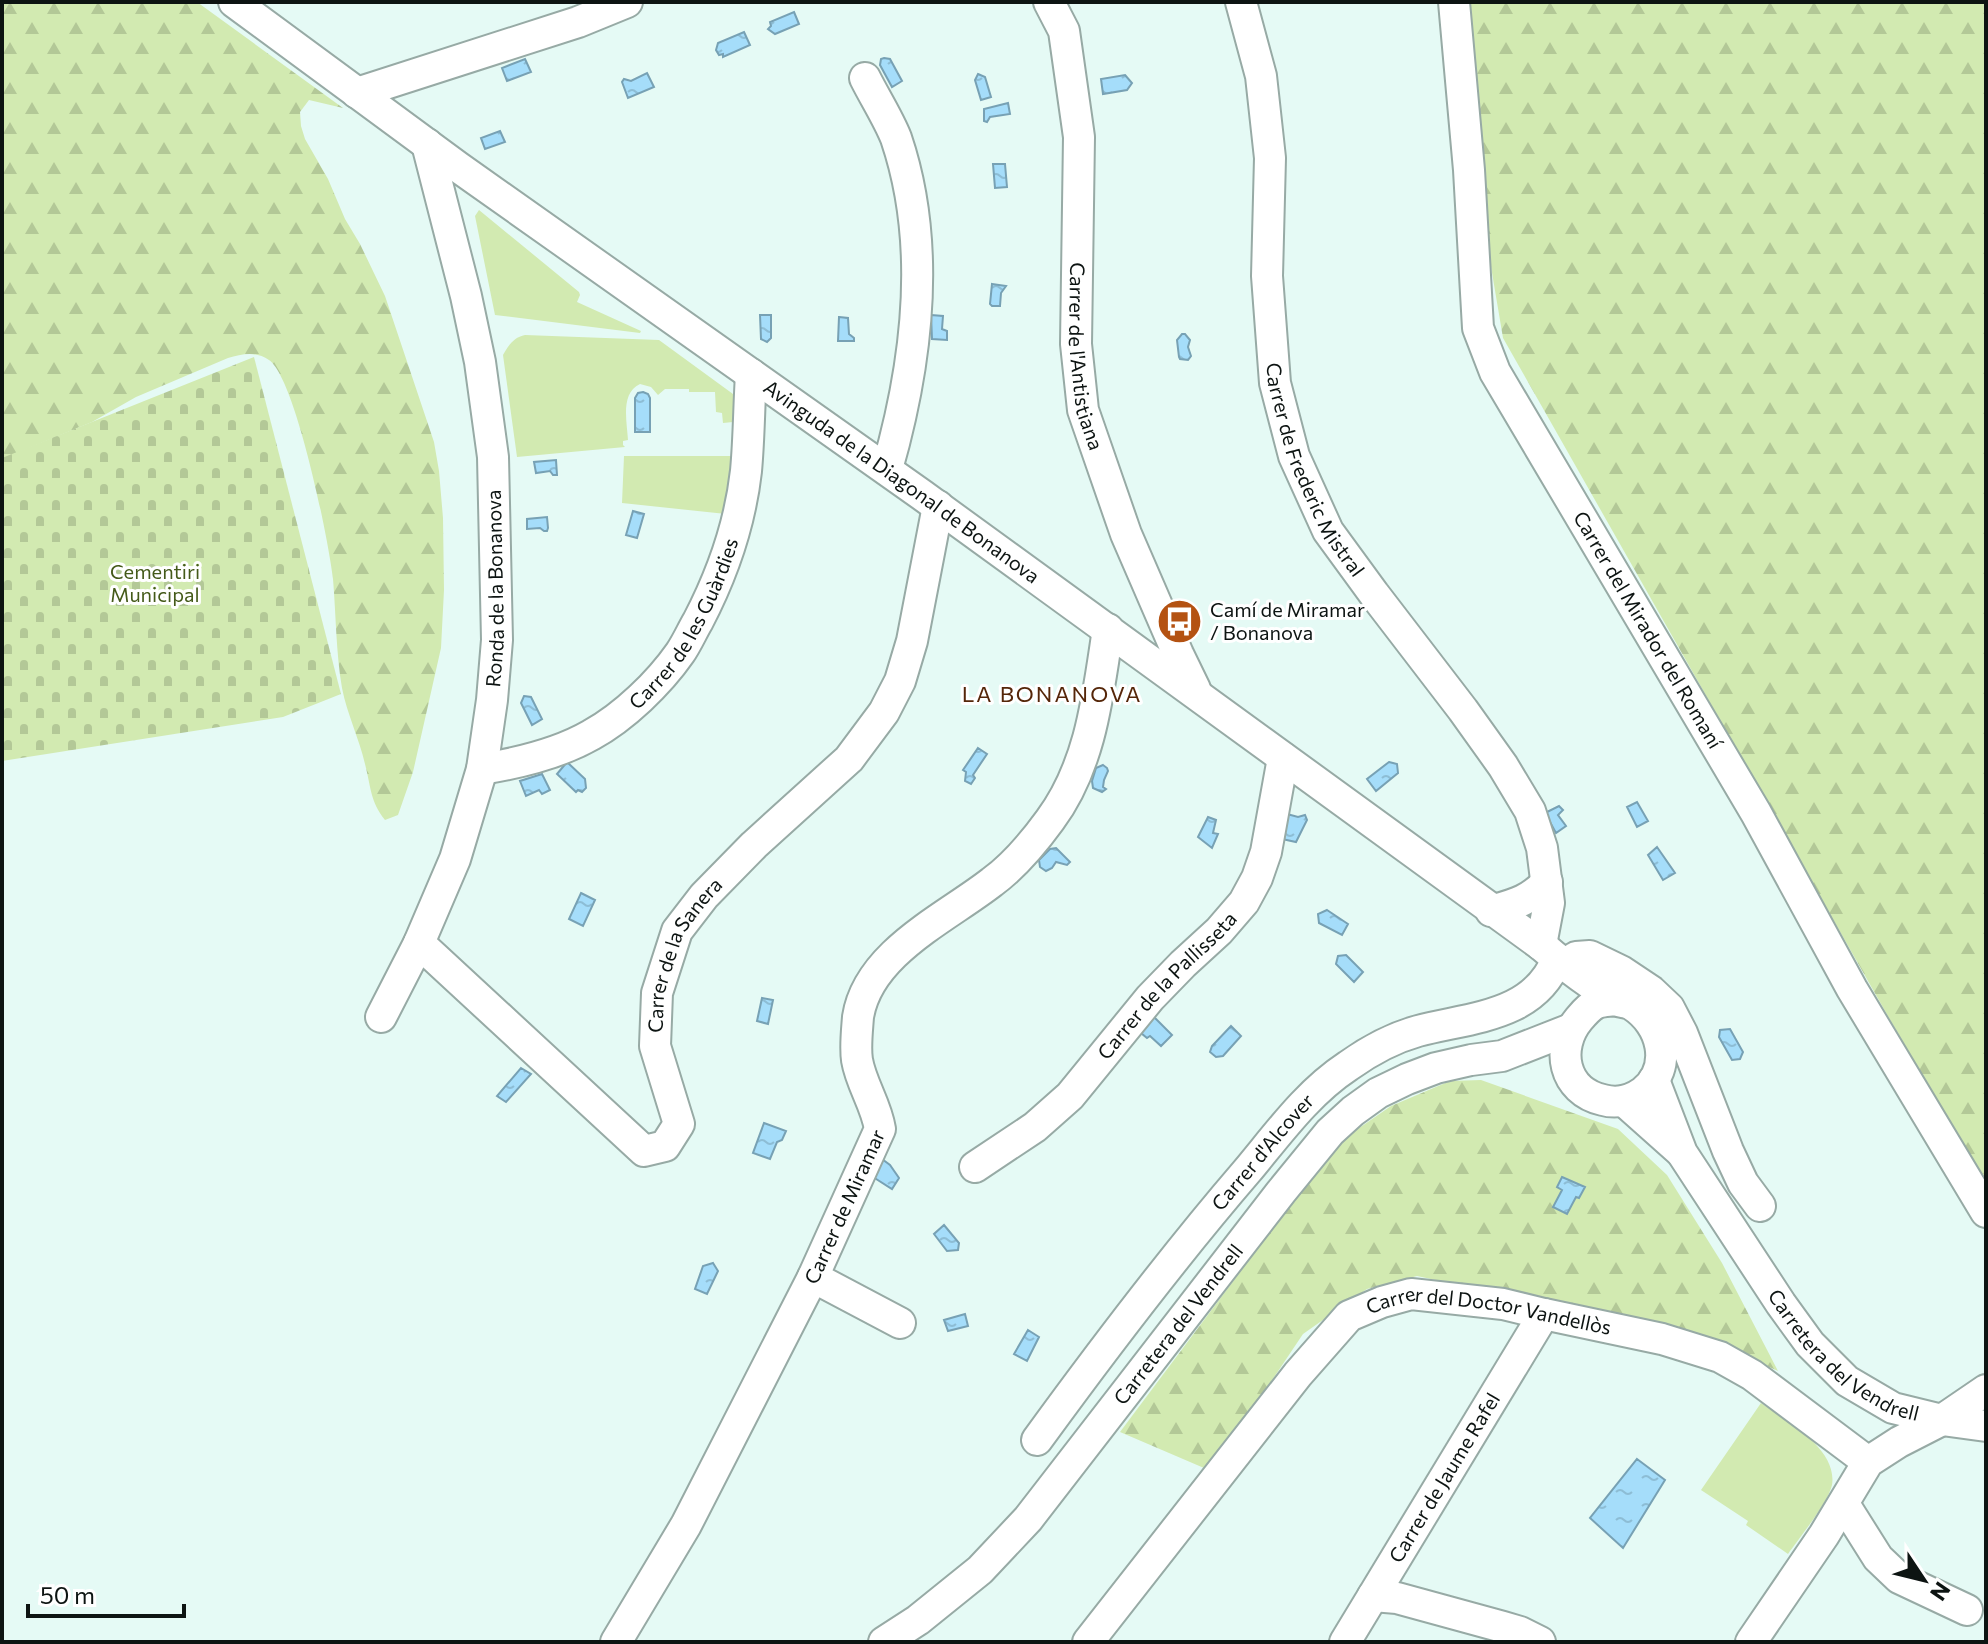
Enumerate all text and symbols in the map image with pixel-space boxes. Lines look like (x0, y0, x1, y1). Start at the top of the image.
street label: Carrer de l'Antistiana (1065, 262, 1109, 453)
street label: Carrer de Frederic Mistral (1263, 362, 1370, 581)
street label: Avinguda de la Diagonal de Bonanova (760, 374, 1045, 588)
street label: Ronda de la Bonanova (480, 489, 508, 688)
street label: Carrer del Mirador del Romaní (1569, 507, 1729, 753)
street label: Carrer de les Guàrdies (623, 535, 742, 714)
park label: Cementiri Municipal (110, 559, 200, 606)
bus stop icon: Camí de Miramar / Bonanova (1155, 597, 1203, 645)
place label: Camí de Miramar / Bonanova (1210, 597, 1365, 644)
district label: LA BONANOVA (962, 680, 1142, 707)
street label: Carrer de la Sanera (643, 872, 727, 1033)
street label: Carrer de la Pallisseta (1092, 907, 1241, 1064)
street label: Carrer d'Alcover (1206, 1088, 1318, 1215)
street label: Carrer de Miramar (799, 1126, 889, 1287)
street label: Carretera del Vendrell (1108, 1239, 1247, 1409)
street label: Carrer del Doctor Vandellòs (1362, 1280, 1614, 1339)
street label: Carretera del Vendrell (1764, 1284, 1922, 1425)
street label: Carrer de Jaume Rafel (1383, 1388, 1504, 1567)
north arrow (1884, 1540, 1964, 1620)
scale bar (28, 1568, 184, 1618)
text: N (1925, 1577, 1957, 1606)
text: 50 m (40, 1580, 95, 1609)

